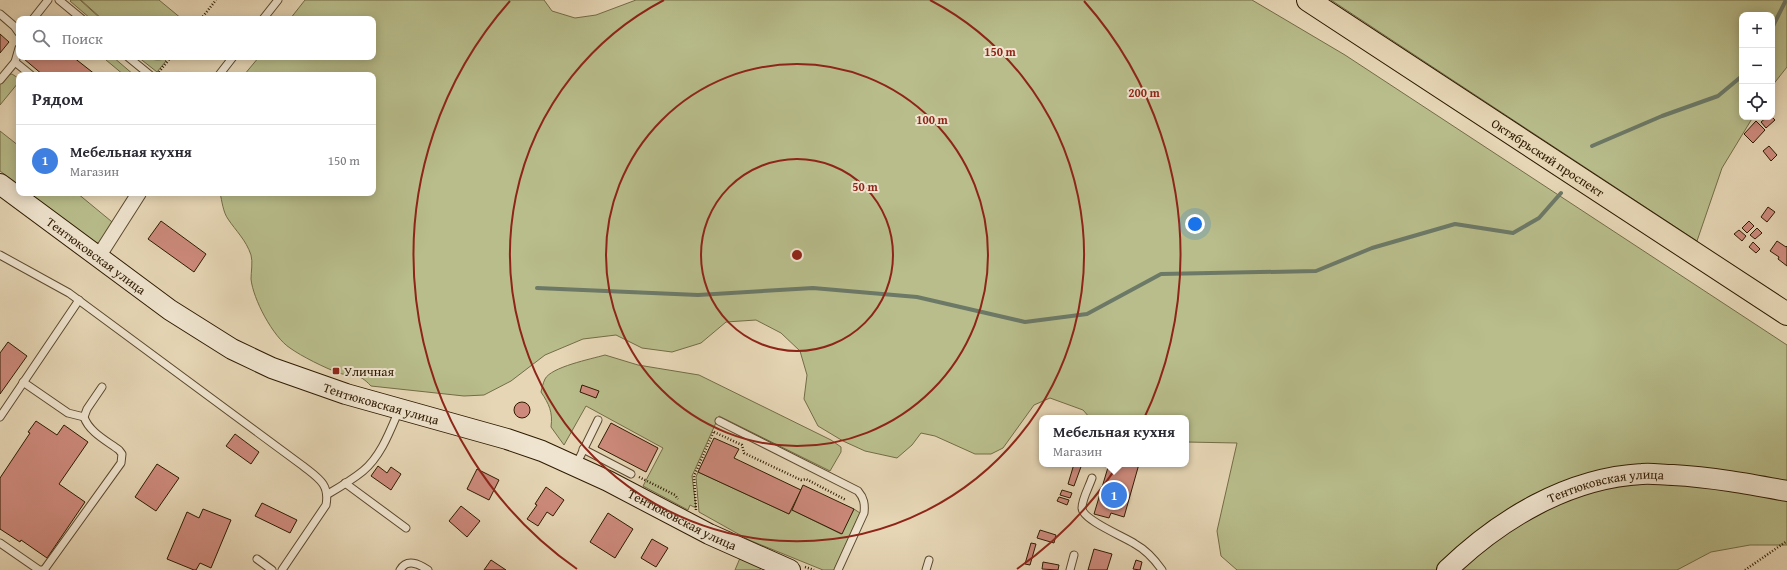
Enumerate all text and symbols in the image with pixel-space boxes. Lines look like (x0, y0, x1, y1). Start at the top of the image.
map controls (1739, 12, 1775, 120)
button: + (1739, 12, 1775, 48)
search box (16, 16, 376, 60)
icon: search (30, 27, 52, 49)
text: Поиск (62, 28, 103, 49)
text: 150 m (984, 43, 1017, 60)
button: − (1739, 48, 1775, 84)
text: 200 m (1128, 84, 1161, 101)
button: locate (1739, 84, 1775, 120)
text: Рядом (32, 86, 83, 111)
text: 100 m (916, 111, 949, 128)
street label: Октябрьский проспект (1488, 113, 1609, 202)
text: Мебельная кухня (70, 141, 192, 162)
text: 1 (42, 151, 48, 170)
text: 150 m (328, 151, 360, 170)
text: Магазин (70, 162, 119, 181)
text: 50 m (852, 178, 878, 195)
street label: Тентюковская улица (43, 212, 151, 299)
your location (1185, 214, 1205, 234)
centre of rings (790, 248, 804, 262)
place label: Уличная (344, 362, 394, 381)
marker: Уличная (331, 366, 341, 376)
street label: Тентюковская улица (321, 377, 442, 429)
popup (1039, 415, 1189, 467)
text: Мебельная кухня (1053, 421, 1175, 442)
text: Магазин (1053, 442, 1102, 461)
street label: Тентюковская улица (1544, 464, 1666, 507)
pin: 1 (1101, 480, 1127, 510)
street label: Тентюковская улица (625, 484, 741, 555)

